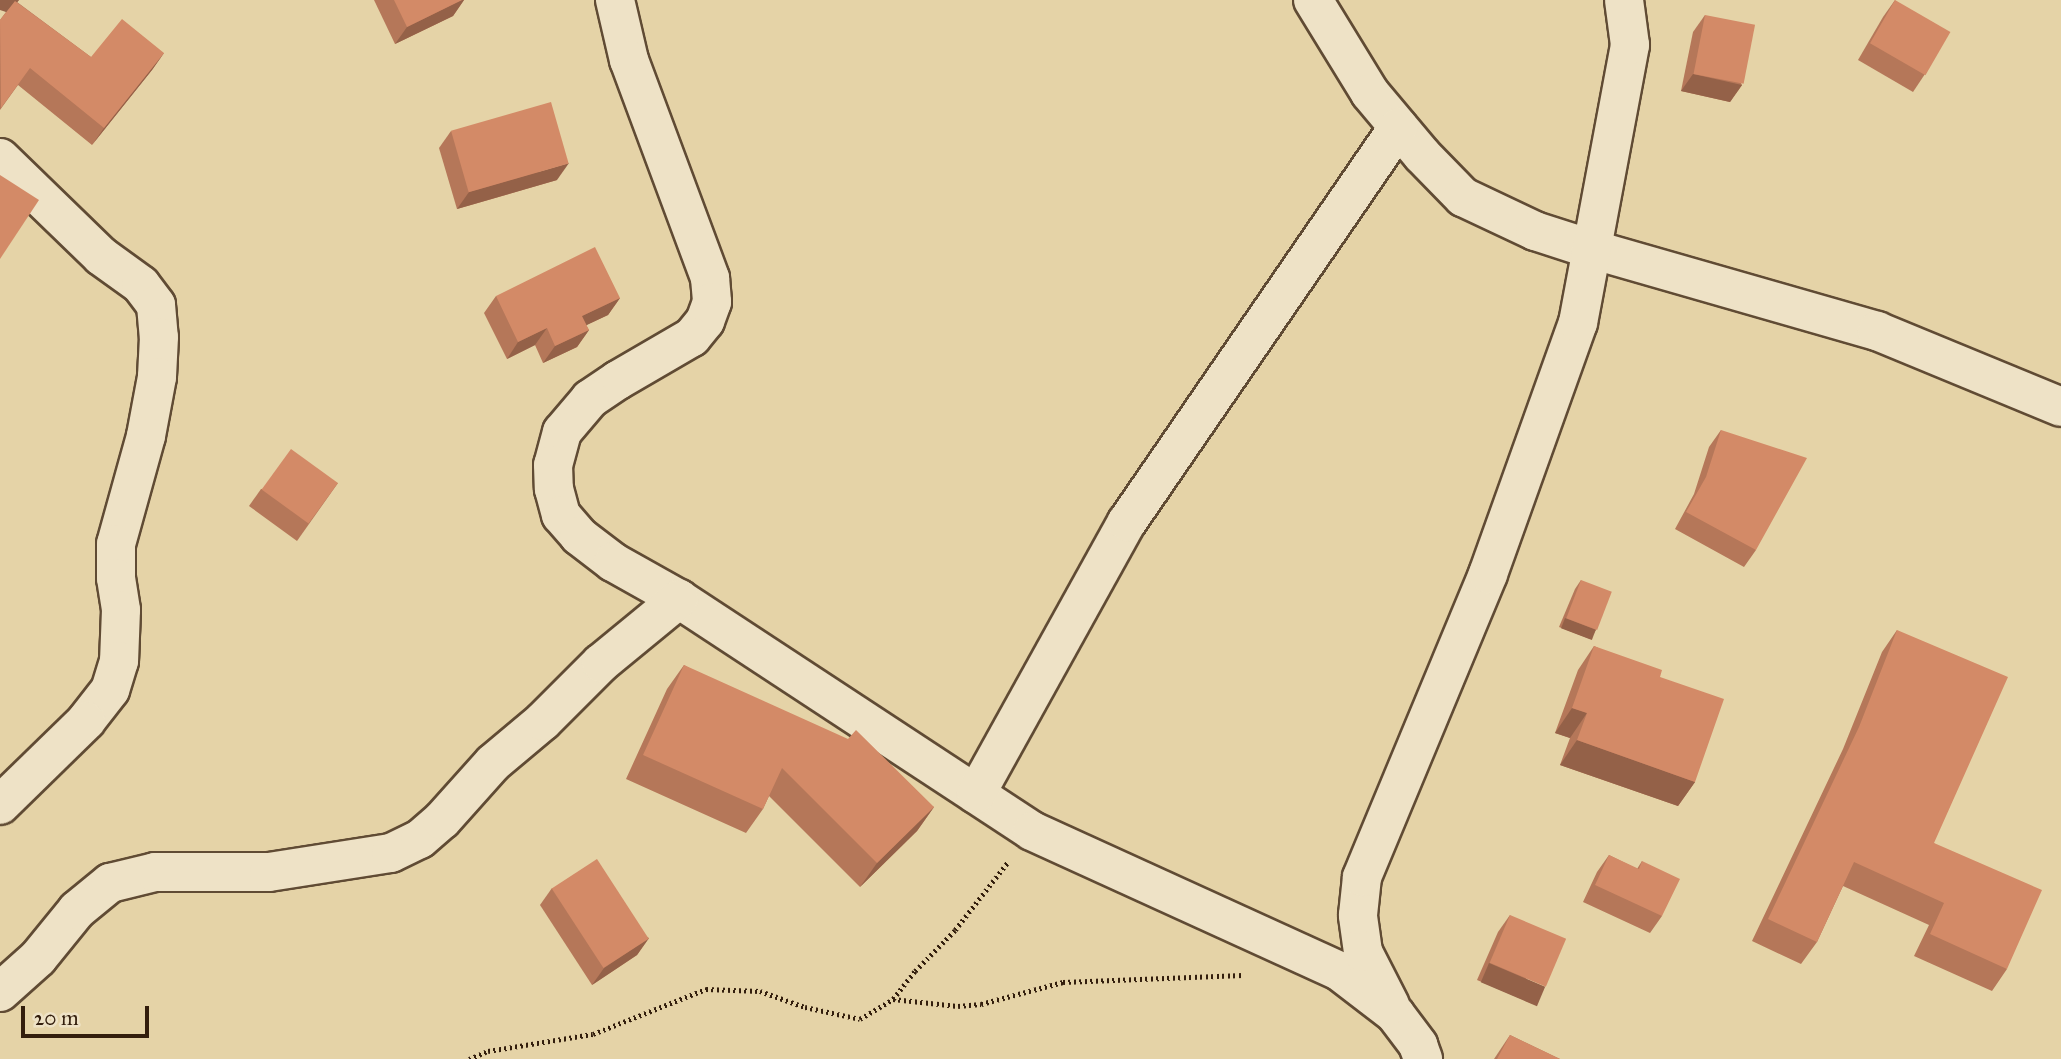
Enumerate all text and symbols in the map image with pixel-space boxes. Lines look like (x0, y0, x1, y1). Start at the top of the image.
scale bar (24, 992, 152, 1036)
text: 20 m (34, 1005, 79, 1031)

